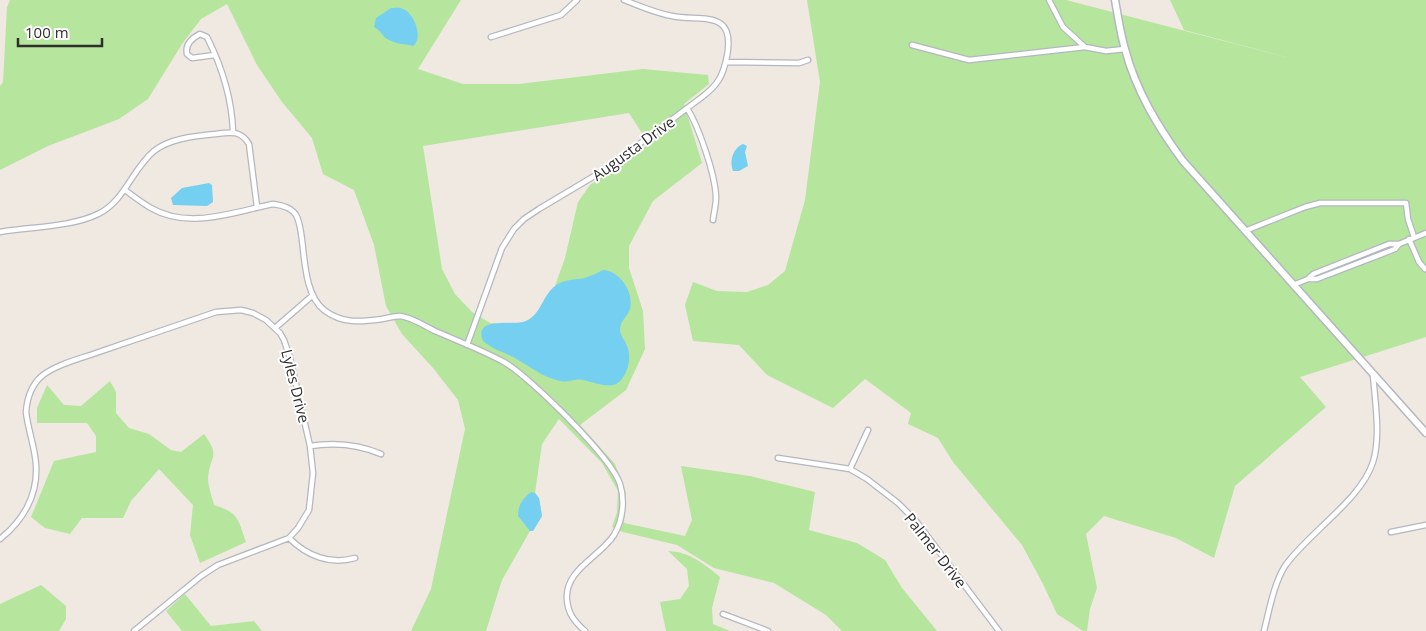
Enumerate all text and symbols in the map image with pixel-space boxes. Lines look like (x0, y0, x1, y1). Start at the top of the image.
scale bar (18, 15, 101, 47)
text: 100 m (25, 22, 69, 42)
street label: Augusta Drive (588, 111, 678, 185)
street label: Lyles Drive (277, 347, 315, 425)
street label: Palmer Drive (900, 508, 972, 592)

